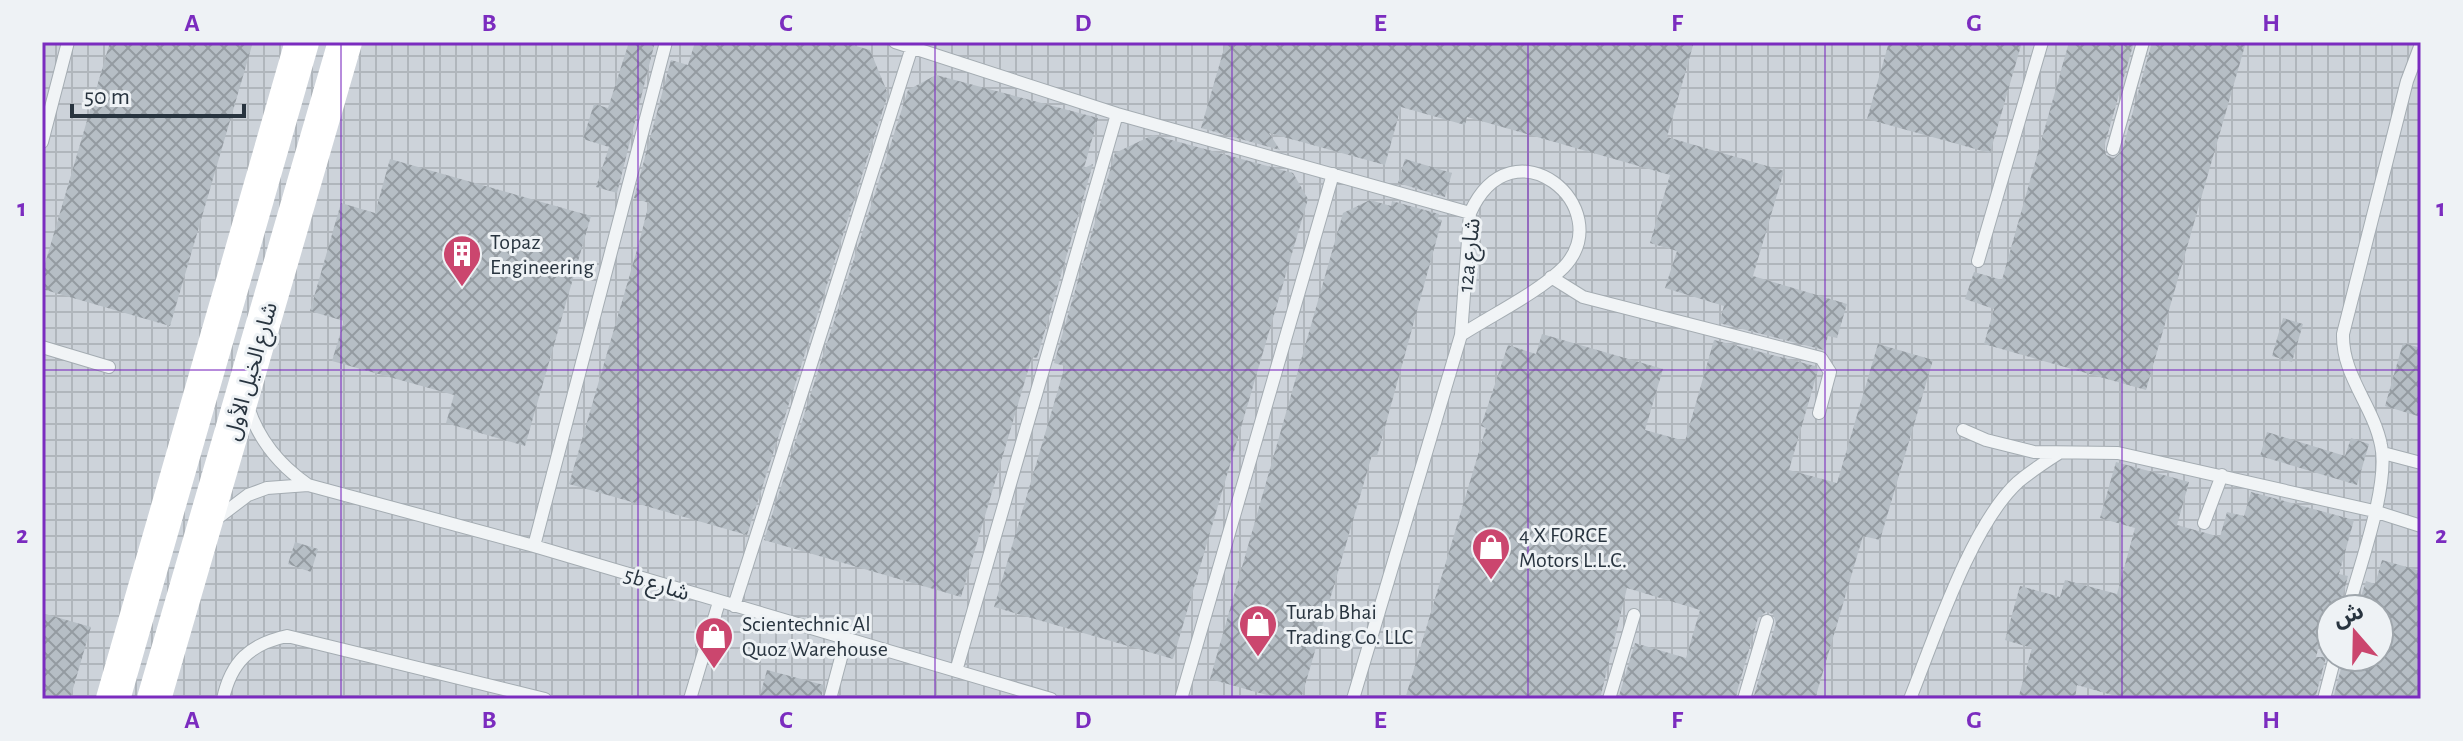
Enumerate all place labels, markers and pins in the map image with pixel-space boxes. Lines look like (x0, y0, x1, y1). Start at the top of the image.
place label: Topaz Engineering (490, 231, 594, 278)
building icon: Topaz Engineering (441, 233, 483, 288)
place label: 4 X FORCE Motors L.L.C. (1519, 524, 1627, 571)
shop icon: 4 X FORCE Motors L.L.C. (1470, 526, 1512, 581)
place label: Turab Bhai Trading Co. LLC (1286, 601, 1413, 648)
shop icon: Turab Bhai Trading Co. LLC (1237, 603, 1279, 658)
place label: Scientechnic Al Quoz Warehouse (742, 613, 888, 660)
shop icon: Scientechnic Al Quoz Warehouse (693, 615, 735, 670)

